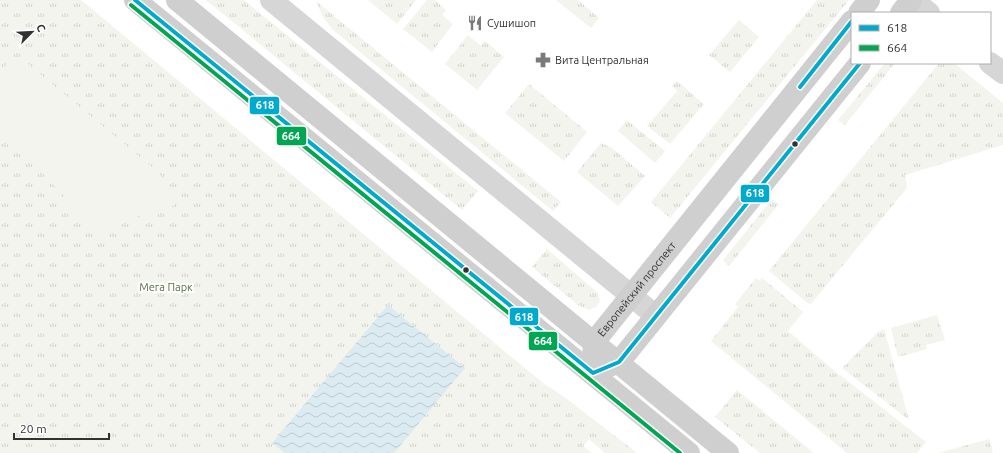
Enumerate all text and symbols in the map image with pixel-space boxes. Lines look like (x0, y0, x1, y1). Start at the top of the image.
north arrow (12, 12, 52, 52)
legend (851, 12, 991, 64)
restaurant icon: Сушишоп (466, 14, 484, 32)
place label: Сушишоп (487, 17, 536, 29)
text: 618 (887, 21, 908, 34)
text: С (34, 22, 48, 34)
text: 664 (887, 41, 908, 54)
pharmacy icon: Вита Центральная (534, 51, 552, 69)
place label: Вита Центральная (555, 54, 649, 66)
line badge: 618 (249, 96, 280, 115)
text: 618 (256, 99, 274, 111)
line badge: 664 (276, 126, 307, 146)
text: 664 (282, 130, 300, 142)
unlabelled marker (790, 139, 800, 149)
line badge: 618 (740, 184, 770, 203)
text: 618 (746, 187, 764, 199)
street label: Европейский проспект (595, 239, 678, 339)
unlabelled marker (461, 265, 471, 275)
park label: Мега Парк (139, 281, 193, 293)
line badge: 618 (509, 307, 539, 326)
text: 618 (515, 311, 533, 323)
line badge: 664 (528, 331, 558, 351)
text: 664 (534, 335, 552, 347)
scale bar (14, 415, 109, 441)
text: 20 m (20, 422, 47, 435)

